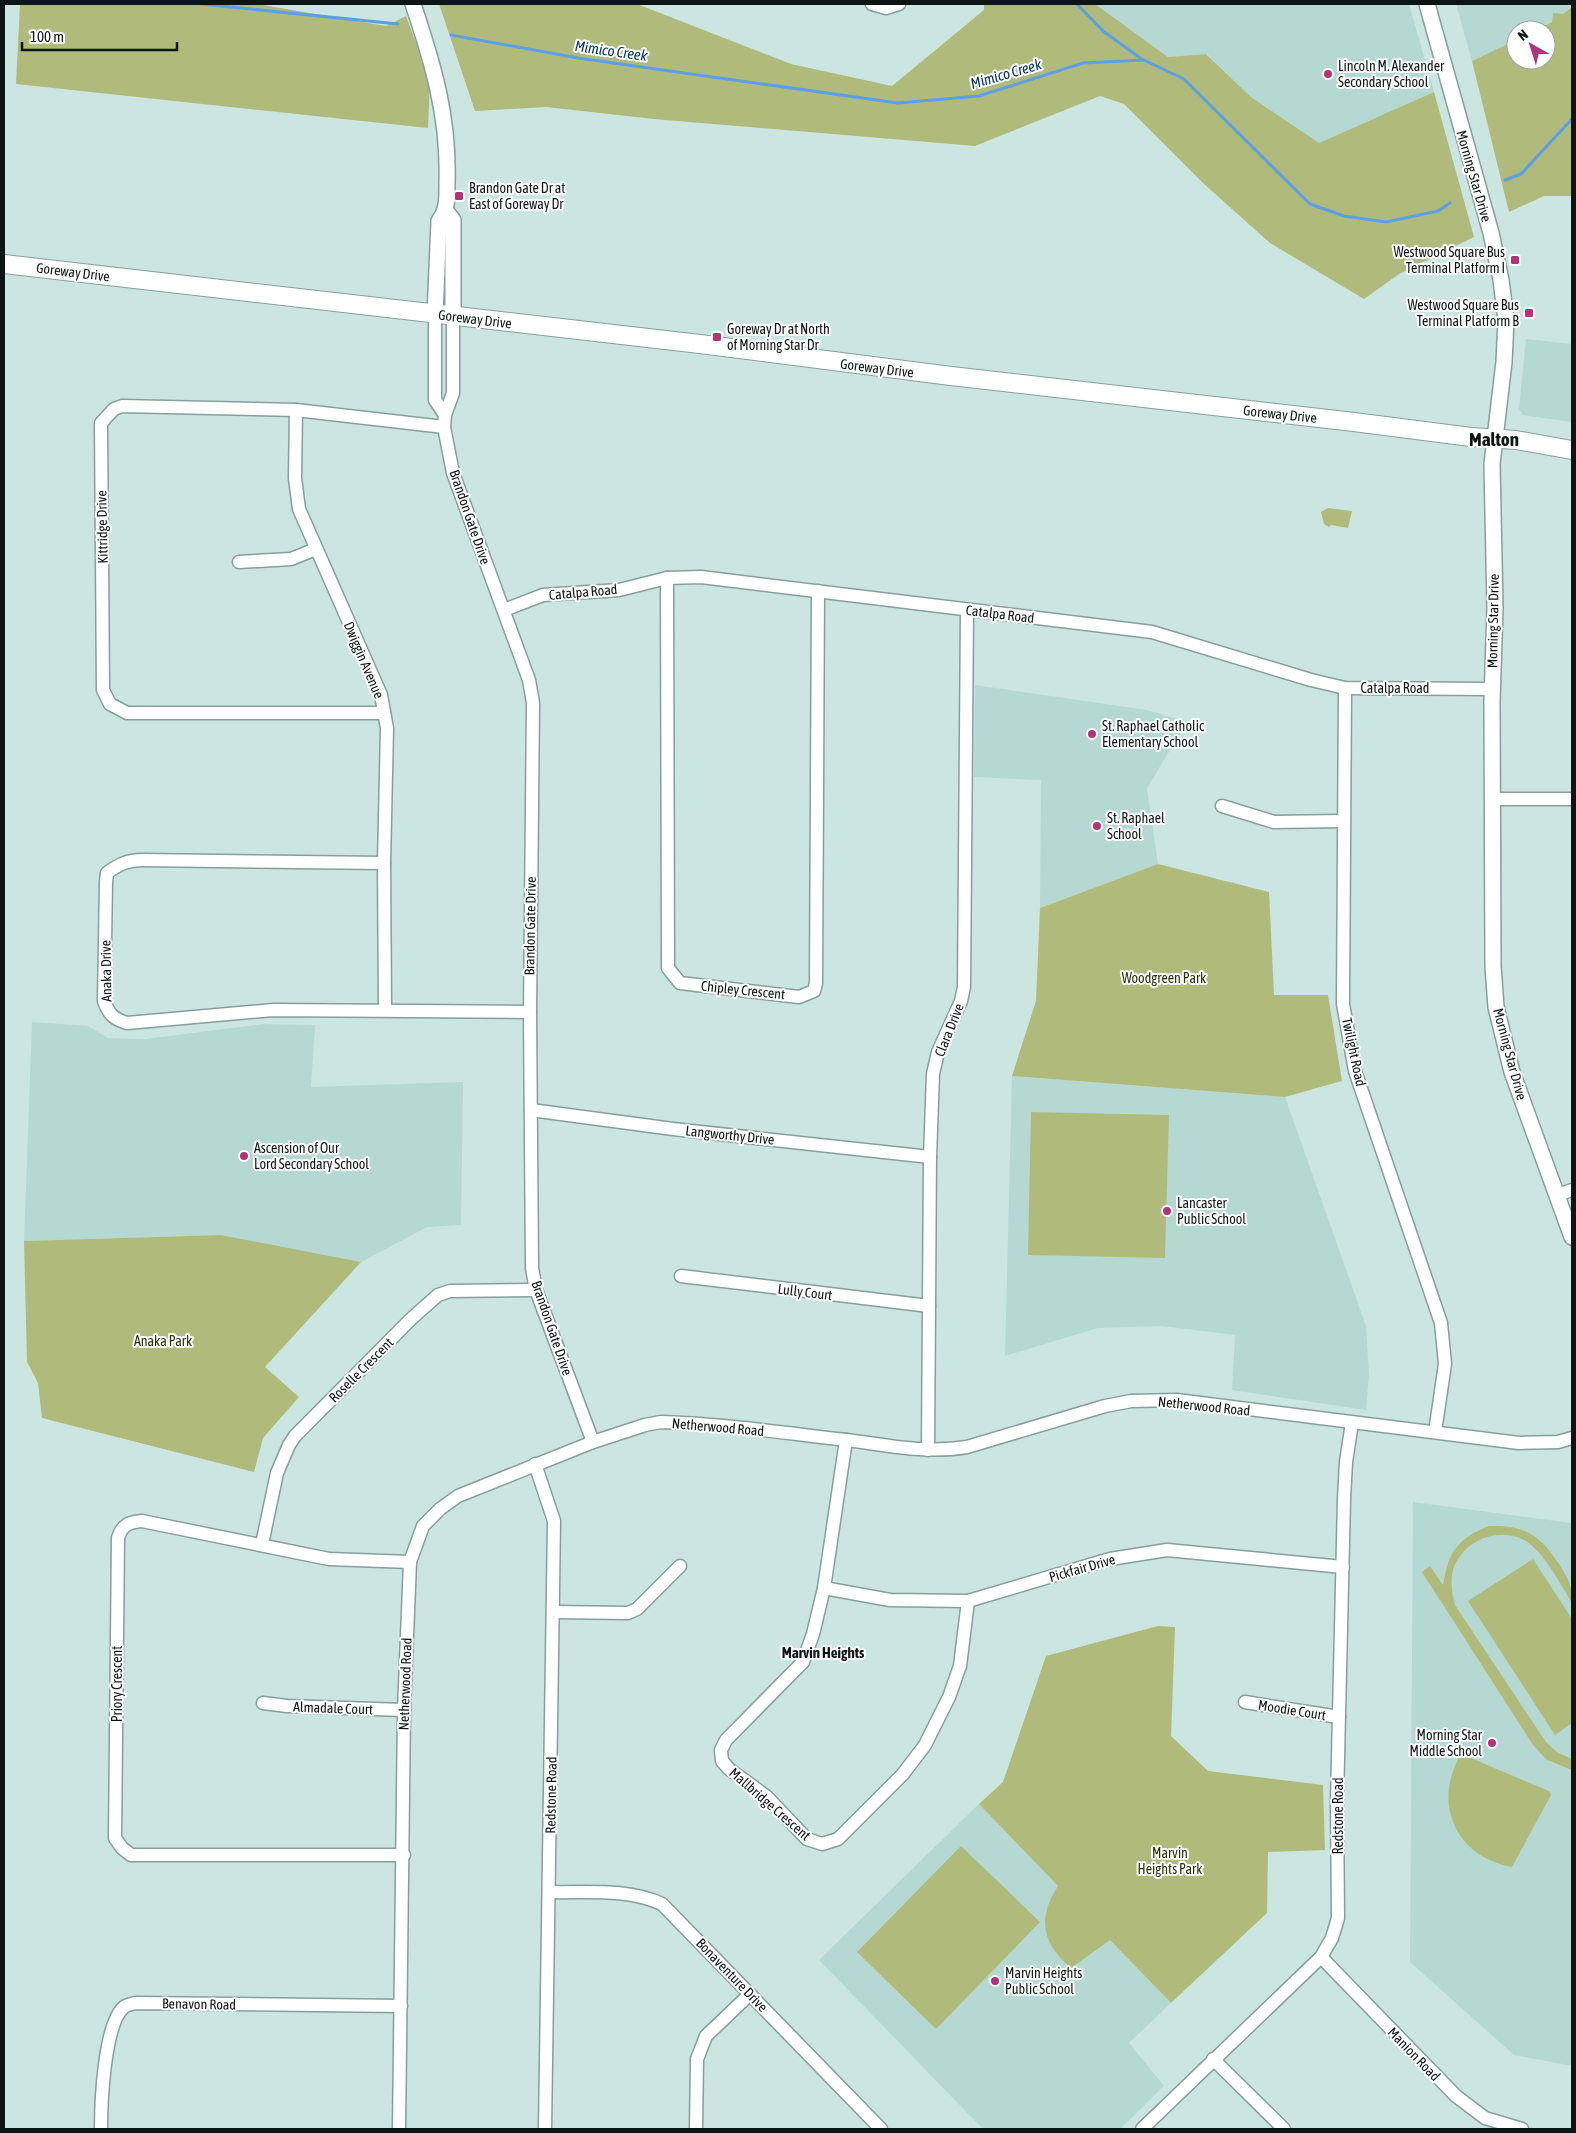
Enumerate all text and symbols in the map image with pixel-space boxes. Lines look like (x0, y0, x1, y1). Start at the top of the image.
scale bar (22, 20, 178, 52)
north arrow (1506, 20, 1556, 70)
text: N (1515, 26, 1531, 44)
text: 100 m (30, 28, 64, 45)
water label: Mimico Creek (574, 37, 649, 64)
water label: Mimico Creek (968, 55, 1044, 92)
place label: Lincoln M. Alexander Secondary School (1338, 58, 1445, 90)
marker: Lincoln M. Alexander Secondary School (1322, 68, 1334, 80)
street label: Morning Star Drive (1453, 128, 1495, 224)
place label: Brandon Gate Dr at East of Goreway Dr (469, 180, 565, 212)
marker: Brandon Gate Dr at East of Goreway Dr (453, 190, 465, 202)
place label: Westwood Square Bus Terminal Platform I (1393, 244, 1505, 276)
marker: Westwood Square Bus Terminal Platform I (1509, 254, 1521, 266)
street label: Goreway Drive (35, 260, 111, 284)
place label: Westwood Square Bus Terminal Platform B (1407, 297, 1519, 329)
street label: Goreway Drive (437, 307, 513, 331)
marker: Westwood Square Bus Terminal Platform B (1523, 307, 1535, 319)
place label: Goreway Dr at North of Morning Star Dr (727, 321, 830, 353)
marker: Goreway Dr at North of Morning Star Dr (711, 331, 723, 343)
street label: Goreway Drive (839, 356, 915, 380)
street label: Goreway Drive (1242, 402, 1318, 426)
district label: Malton (1469, 428, 1519, 450)
street label: Brandon Gate Drive (446, 468, 494, 566)
street label: Kittridge Drive (93, 490, 111, 564)
street label: Morning Star Drive (1484, 574, 1502, 668)
street label: Catalpa Road (548, 581, 618, 603)
street label: Catalpa Road (965, 602, 1035, 626)
street label: Dwiggin Avenue (341, 619, 387, 701)
street label: Catalpa Road (1361, 680, 1429, 696)
place label: St. Raphael Catholic Elementary School (1102, 718, 1205, 750)
marker: St. Raphael Catholic Elementary School (1086, 728, 1098, 740)
place label: St. Raphael School (1107, 810, 1165, 842)
marker: St. Raphael School (1091, 820, 1103, 832)
street label: Brandon Gate Drive (521, 876, 539, 976)
street label: Anaka Drive (97, 940, 115, 1002)
park label: Woodgreen Park (1122, 970, 1206, 986)
street label: Chipley Crescent (700, 978, 786, 1002)
street label: Clara Drive (931, 1001, 967, 1059)
street label: Morning Star Drive (1490, 1006, 1530, 1102)
street label: Twilight Road (1339, 1016, 1369, 1088)
street label: Langworthy Drive (685, 1122, 775, 1148)
place label: Ascension of Our Lord Secondary School (254, 1140, 369, 1172)
marker: Ascension of Our Lord Secondary School (238, 1150, 250, 1162)
place label: Lancaster Public School (1177, 1195, 1246, 1227)
marker: Lancaster Public School (1161, 1205, 1173, 1217)
street label: Brandon Gate Drive (528, 1279, 576, 1377)
street label: Lully Court (777, 1281, 833, 1303)
park label: Anaka Park (134, 1333, 192, 1349)
street label: Roselle Crescent (325, 1334, 397, 1406)
street label: Netherwood Road (1157, 1393, 1251, 1419)
street label: Netherwood Road (671, 1415, 765, 1439)
street label: Pickfair Drive (1047, 1551, 1117, 1585)
street label: Netherwood Road (395, 1637, 415, 1731)
district label: Marvin Heights (782, 1644, 865, 1661)
street label: Priory Crescent (109, 1646, 125, 1722)
street label: Moodie Court (1257, 1697, 1327, 1723)
street label: Almadale Court (293, 1699, 373, 1717)
place label: Morning Star Middle School (1410, 1727, 1483, 1759)
marker: Morning Star Middle School (1486, 1737, 1498, 1749)
street label: Redstone Road (542, 1756, 560, 1834)
street label: Mallbridge Crescent (726, 1764, 814, 1844)
street label: Redstone Road (1330, 1777, 1346, 1855)
park label: Marvin Heights Park (1138, 1845, 1202, 1877)
street label: Bonaventure Drive (693, 1935, 771, 2015)
place label: Marvin Heights Public School (1005, 1965, 1082, 1997)
marker: Marvin Heights Public School (989, 1975, 1001, 1987)
street label: Benavon Road (162, 1995, 236, 2013)
street label: Manion Road (1385, 2024, 1443, 2084)

